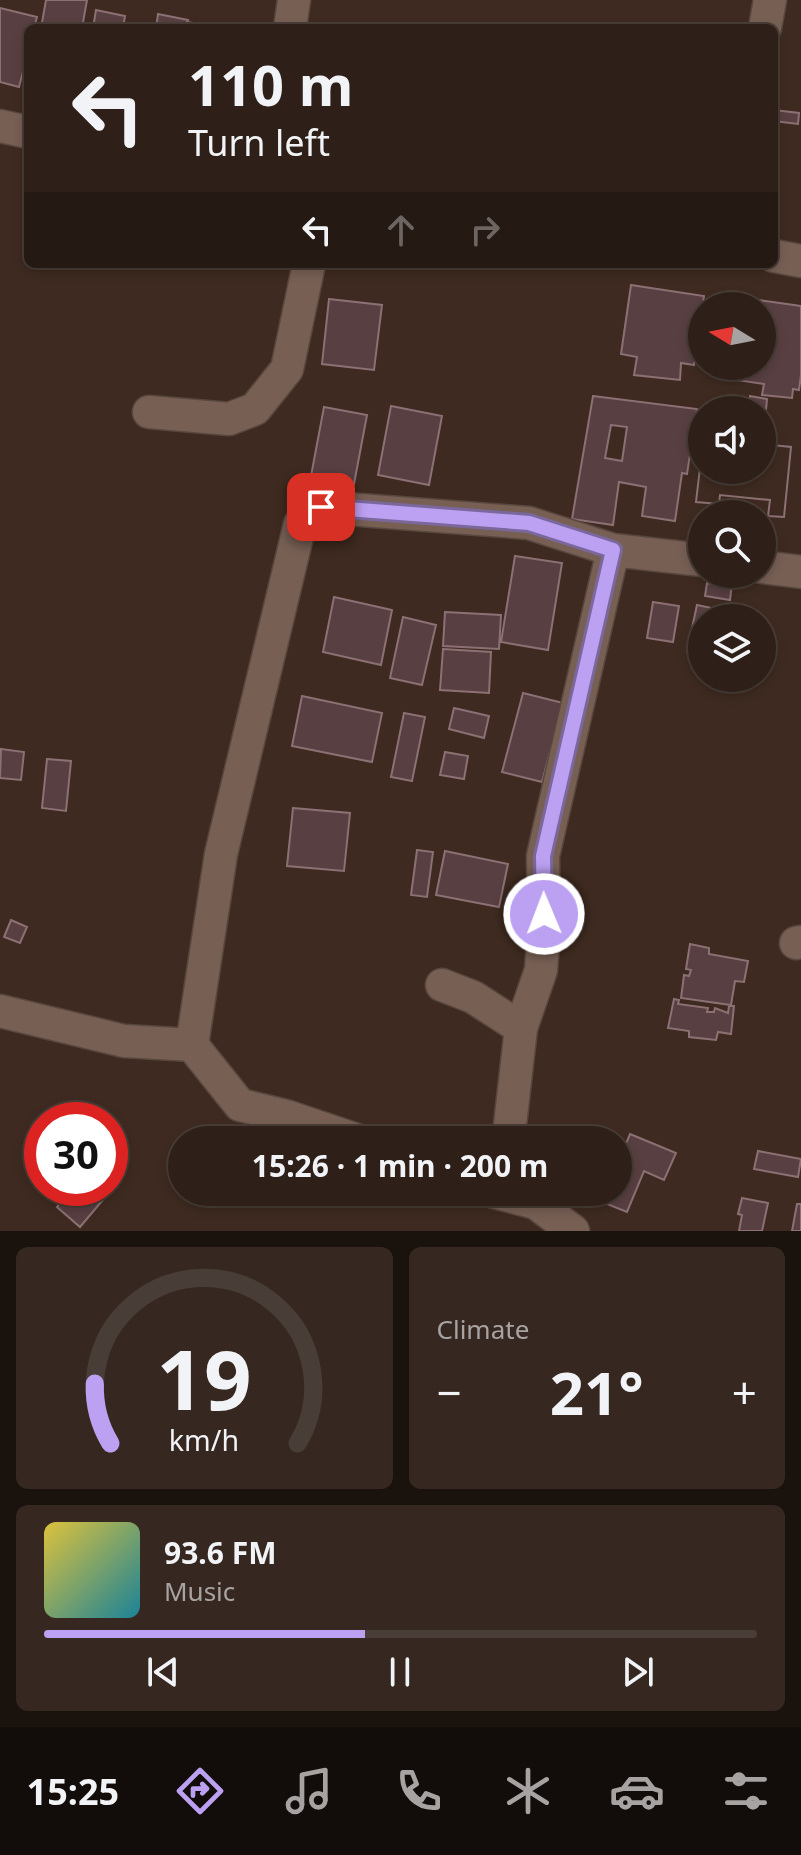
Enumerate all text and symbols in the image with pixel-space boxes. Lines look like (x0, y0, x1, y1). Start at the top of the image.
text: 110 m (188, 46, 353, 122)
icon: left (56, 56, 160, 160)
text: Turn left (188, 118, 330, 167)
icon: left (295, 208, 339, 252)
icon: ahead (379, 208, 423, 252)
icon: right (463, 208, 507, 252)
north arrow (688, 292, 776, 380)
map controls (688, 292, 776, 692)
button: sound (688, 396, 776, 484)
pin (287, 473, 355, 541)
icon: arrive (299, 485, 343, 529)
button: search (688, 500, 776, 588)
button: layers (688, 604, 776, 692)
position arrow (502, 872, 586, 956)
speed limit sign: 30 (24, 1102, 128, 1206)
text: 15:26 · 1 min · 200 m (252, 1145, 548, 1186)
text: Climate (437, 1311, 529, 1347)
text: 19 (157, 1321, 252, 1434)
text: 21° (550, 1351, 644, 1433)
text: − (437, 1362, 462, 1422)
text: + (732, 1362, 757, 1422)
text: km/h (169, 1420, 239, 1459)
text: 93.6 FM (164, 1532, 276, 1573)
text: Music (164, 1573, 235, 1609)
icon: previous (141, 1650, 185, 1694)
icon: pause (378, 1650, 422, 1694)
icon: next (616, 1650, 660, 1694)
icon: directions (172, 1763, 228, 1819)
icon: music (281, 1763, 337, 1819)
icon: phone (391, 1763, 447, 1819)
icon: climate (500, 1763, 556, 1819)
icon: car (609, 1763, 665, 1819)
icon: filters (718, 1763, 774, 1819)
text: 15:25 (27, 1767, 119, 1816)

